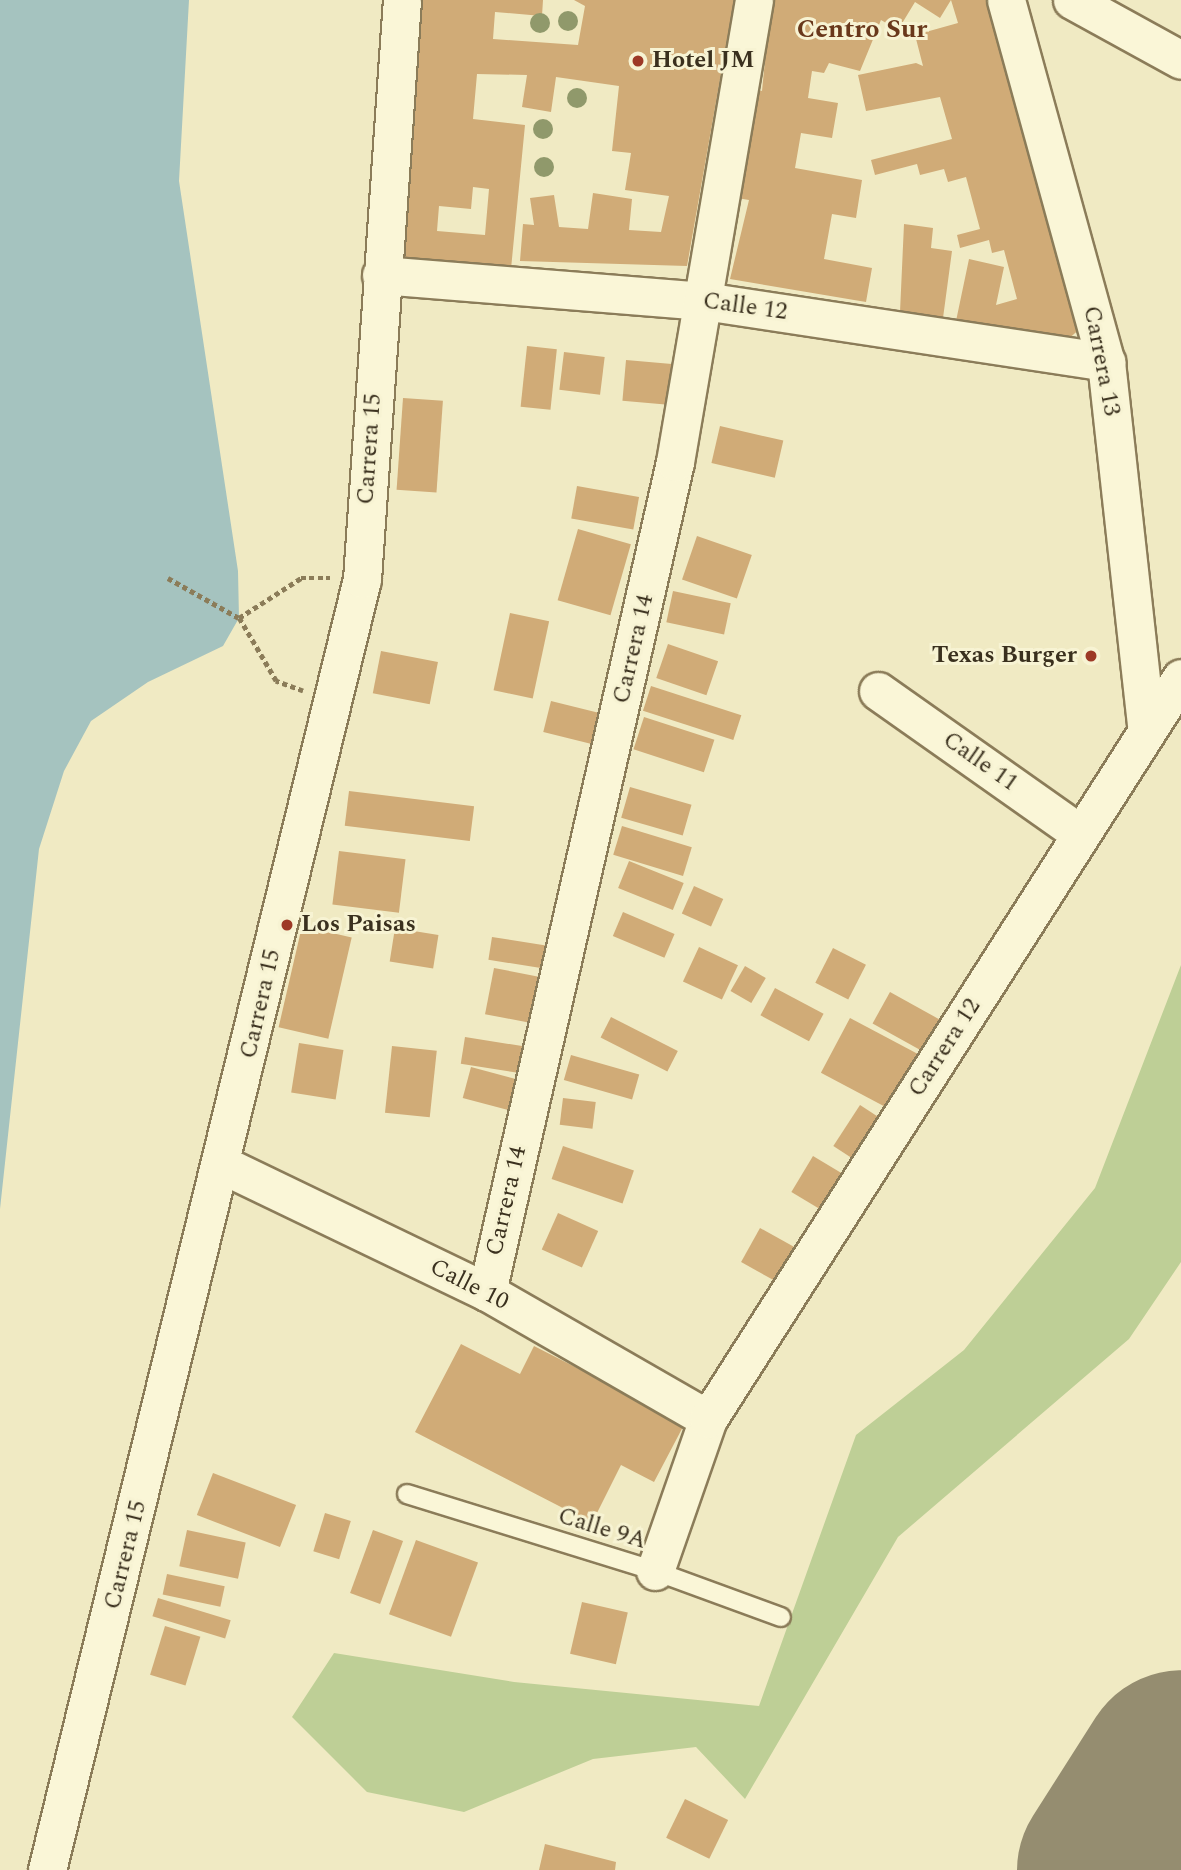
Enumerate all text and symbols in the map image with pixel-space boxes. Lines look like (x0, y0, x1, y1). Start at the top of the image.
district label: Centro Sur (797, 14, 927, 46)
place label: Hotel JM (652, 47, 754, 75)
marker: Hotel JM (630, 53, 646, 69)
street label: Calle 12 (701, 287, 789, 327)
street label: Carrera 13 (1076, 304, 1126, 418)
street label: Carrera 15 (352, 392, 388, 506)
street label: Carrera 14 (607, 592, 661, 706)
place label: Texas Burger (932, 642, 1077, 670)
marker: Texas Burger (1083, 648, 1099, 664)
street label: Calle 11 (937, 726, 1023, 798)
place label: Los Paisas (301, 911, 416, 939)
marker: Los Paisas (279, 917, 295, 933)
street label: Carrera 15 (234, 947, 288, 1061)
street label: Carrera 12 (903, 993, 987, 1103)
street label: Carrera 14 (480, 1144, 534, 1258)
street label: Calle 10 (425, 1253, 513, 1317)
street label: Carrera 15 (99, 1498, 153, 1612)
street label: Calle 9A (554, 1502, 650, 1556)

